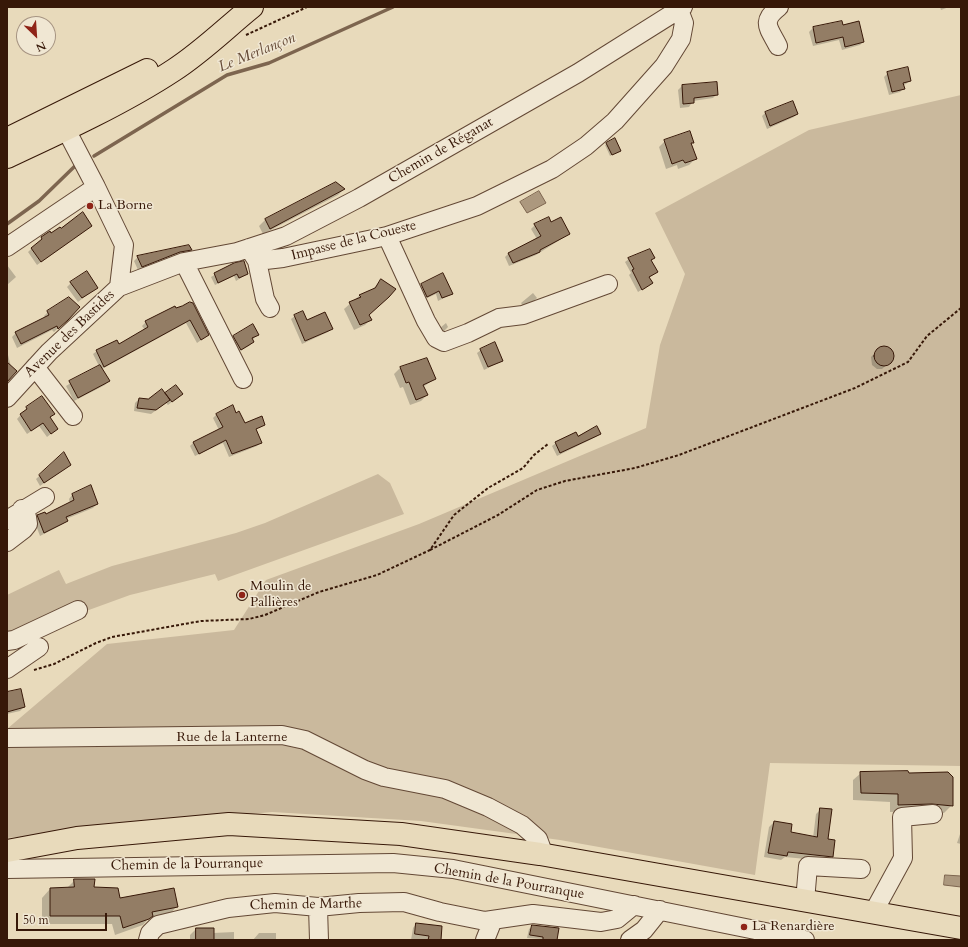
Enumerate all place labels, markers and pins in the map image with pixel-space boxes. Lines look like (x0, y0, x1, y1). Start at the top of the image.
place label: La Borne (98, 198, 153, 214)
marker: La Borne (85, 201, 95, 211)
place label: Moulin de Pallières (250, 579, 311, 612)
marker: Moulin de Pallières (237, 590, 247, 600)
place label: La Renardière (752, 919, 835, 935)
marker: La Renardière (739, 922, 749, 932)

